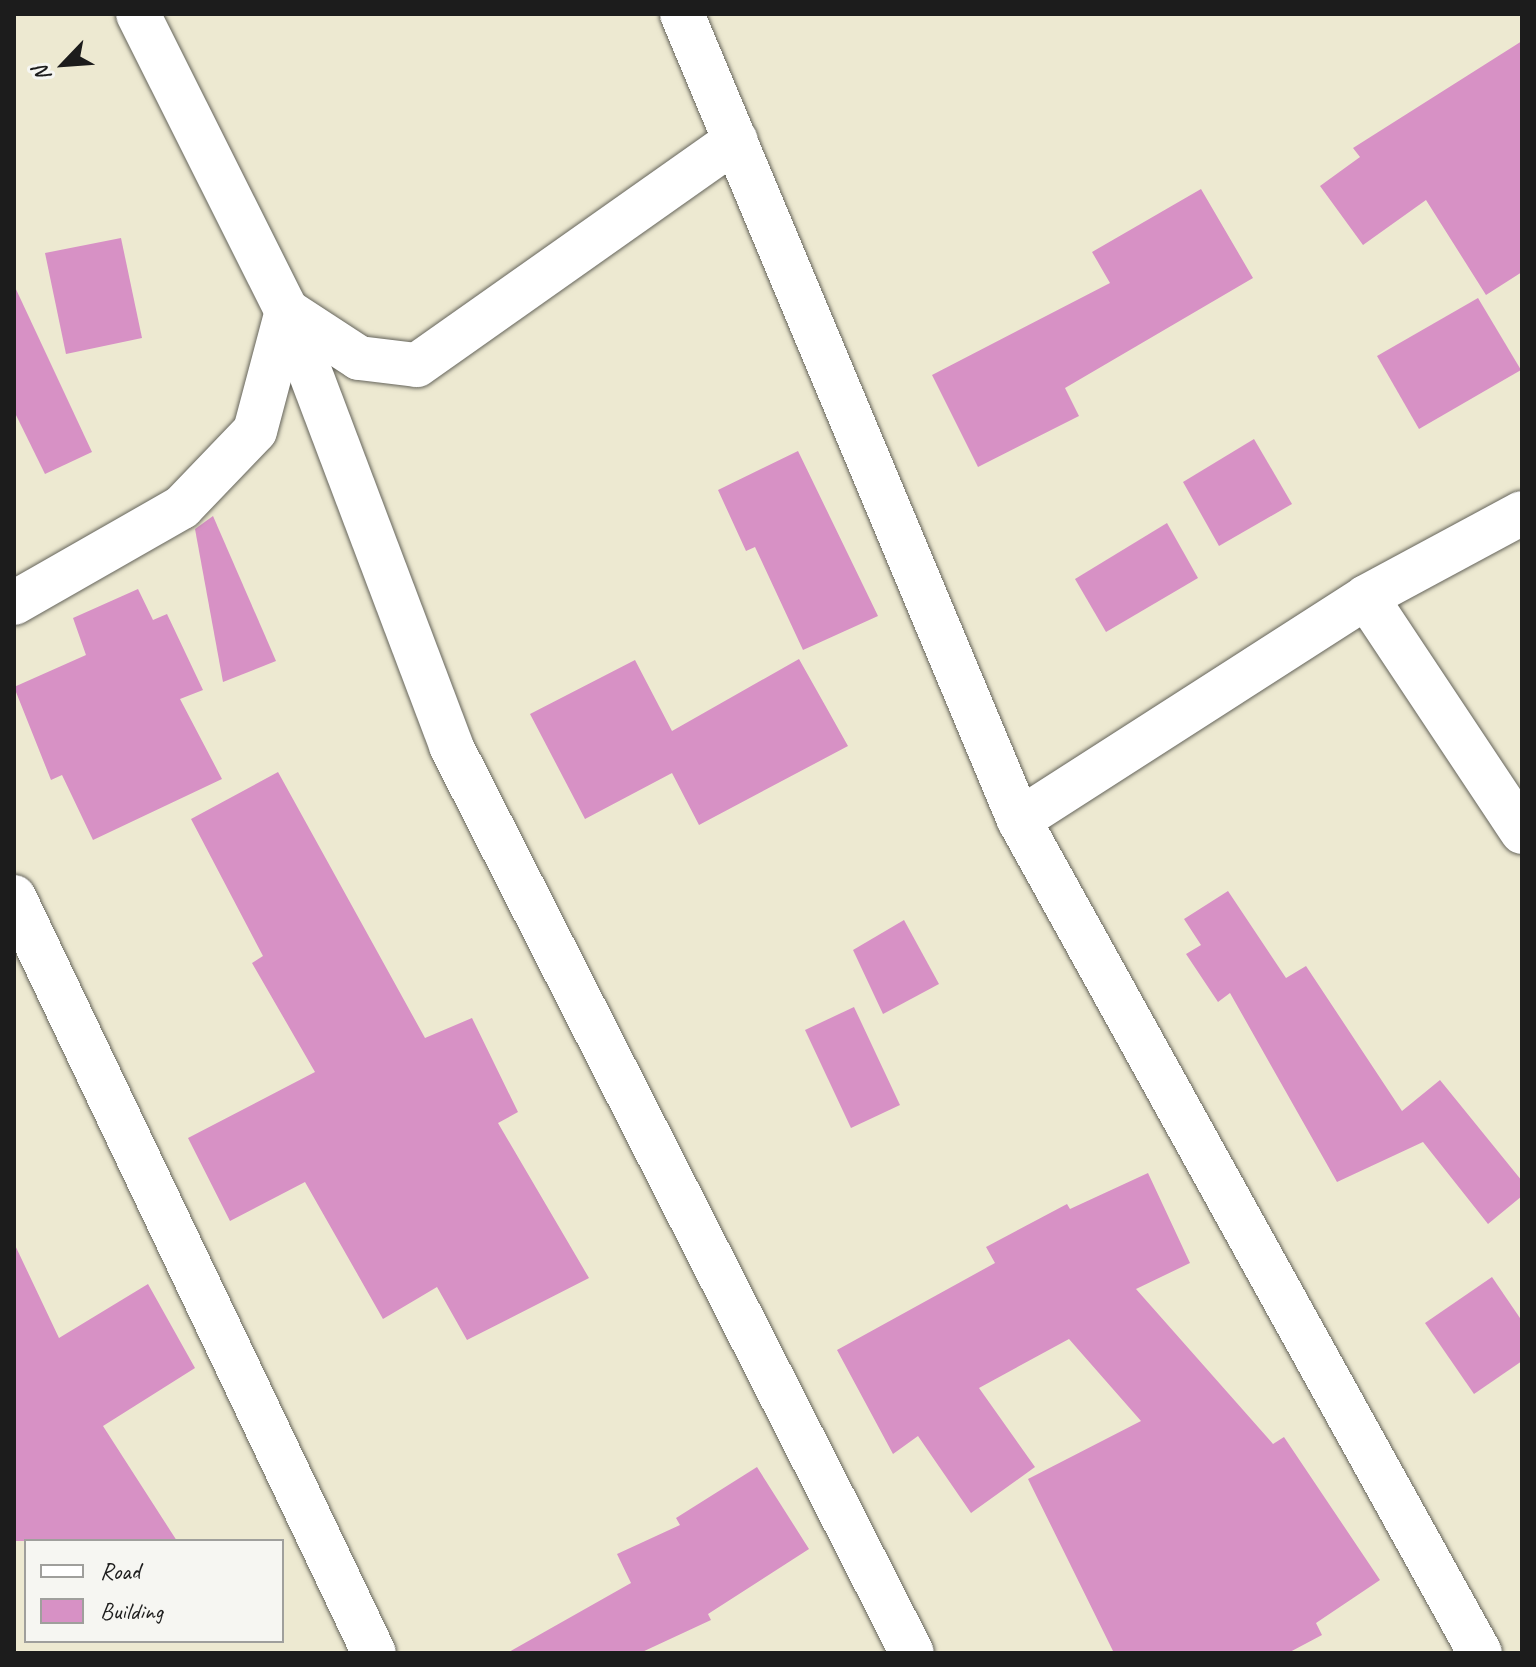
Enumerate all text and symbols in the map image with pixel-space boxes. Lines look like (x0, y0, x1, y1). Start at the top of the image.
north arrow (24, 24, 104, 104)
text: N (27, 62, 58, 86)
legend (24, 1539, 284, 1643)
text: Road (100, 1556, 140, 1586)
text: Building (100, 1596, 163, 1626)

